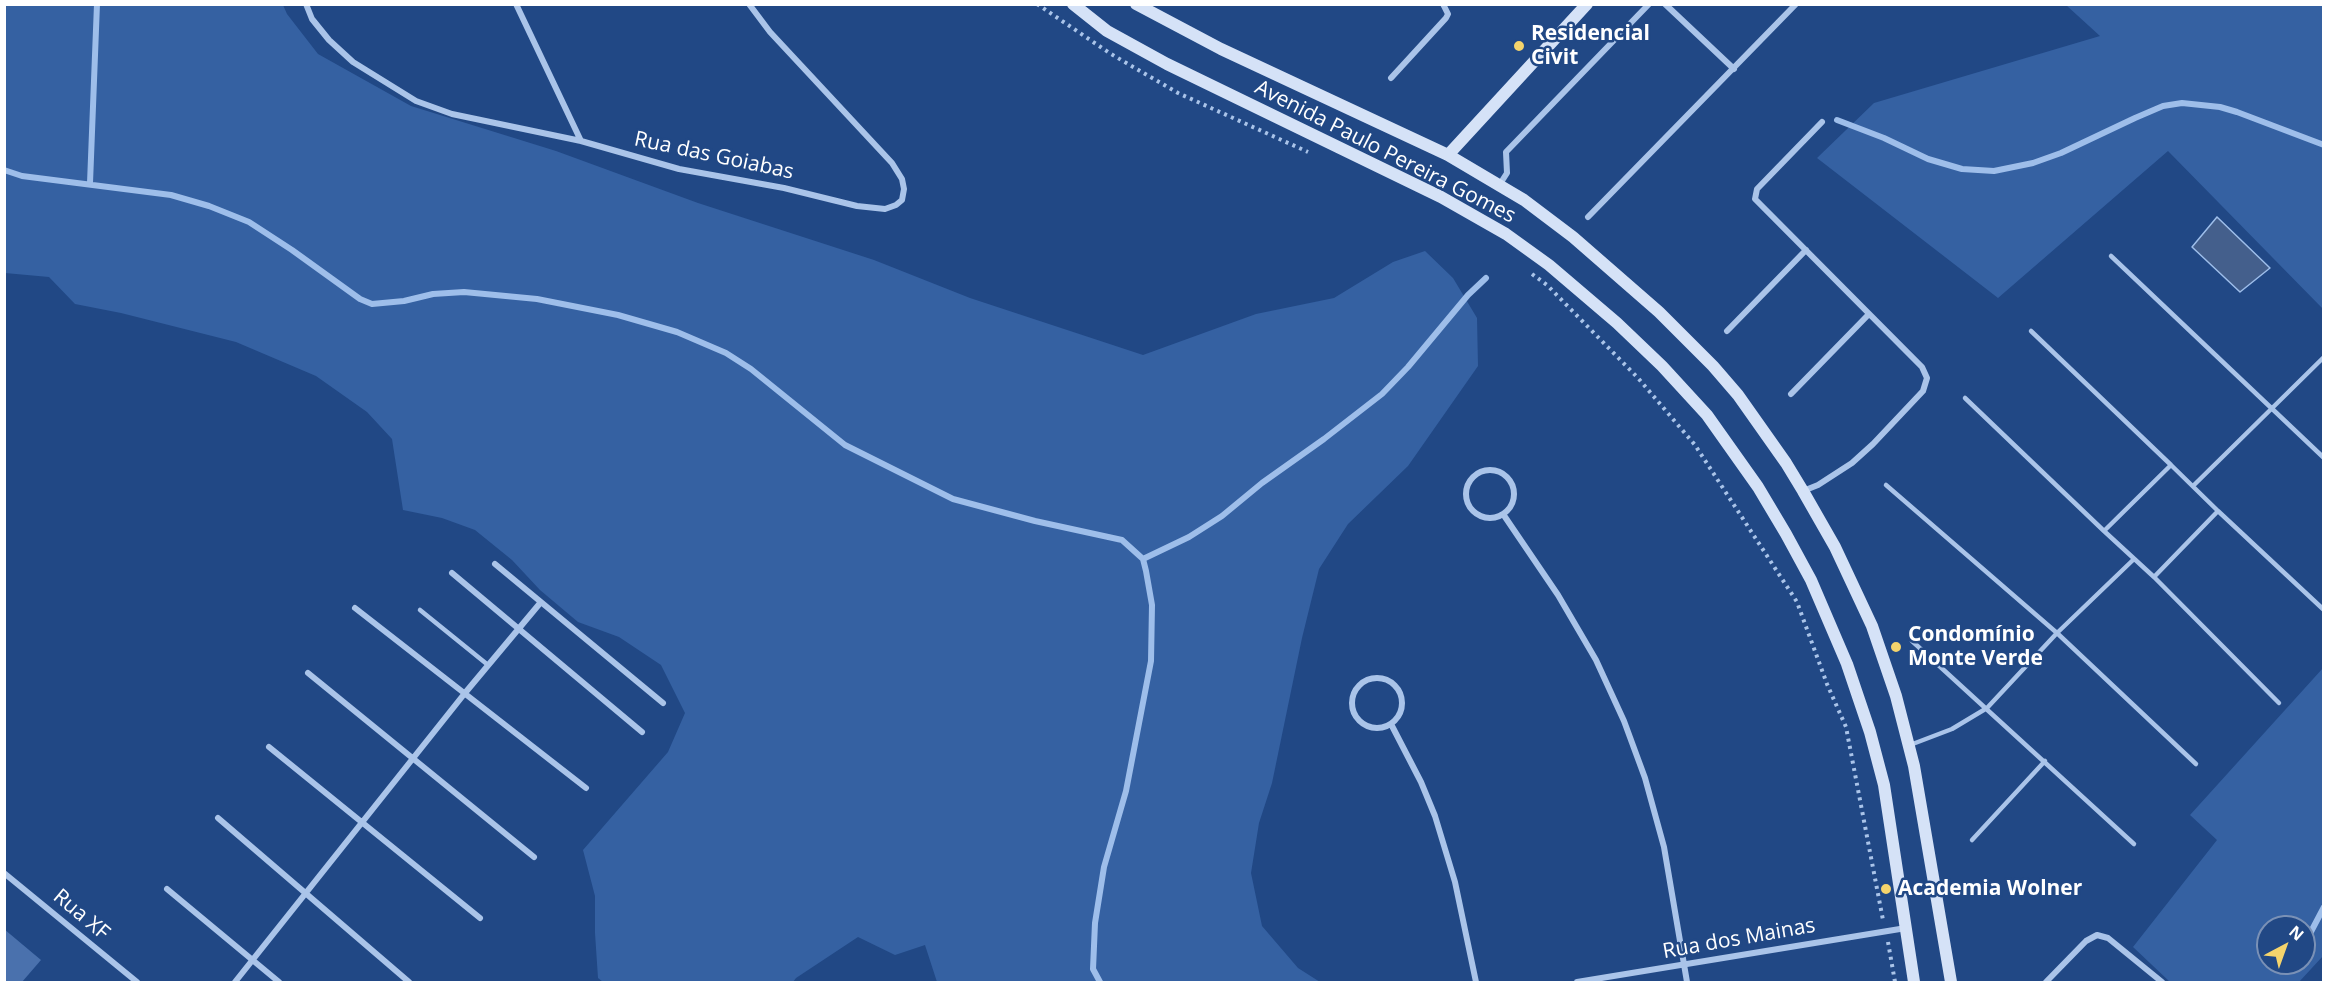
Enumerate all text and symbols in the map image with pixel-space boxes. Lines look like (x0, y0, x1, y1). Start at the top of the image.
place label: Residencial Civit (1531, 21, 1650, 71)
marker: Residencial Civit (1512, 39, 1526, 53)
street label: Avenida Paulo Pereira Gomes (1250, 75, 1520, 229)
street label: Rua das Goiabas (632, 127, 796, 185)
place label: Condomínio Monte Verde (1908, 622, 2043, 672)
marker: Condomínio Monte Verde (1889, 640, 1903, 654)
place label: Academia Wolner (1898, 876, 2082, 902)
marker: Academia Wolner (1879, 882, 1893, 896)
street label: Rua XF (48, 884, 114, 946)
street label: Rua dos Mainas (1661, 913, 1817, 965)
north arrow (2256, 915, 2316, 975)
text: N (2284, 920, 2309, 945)

